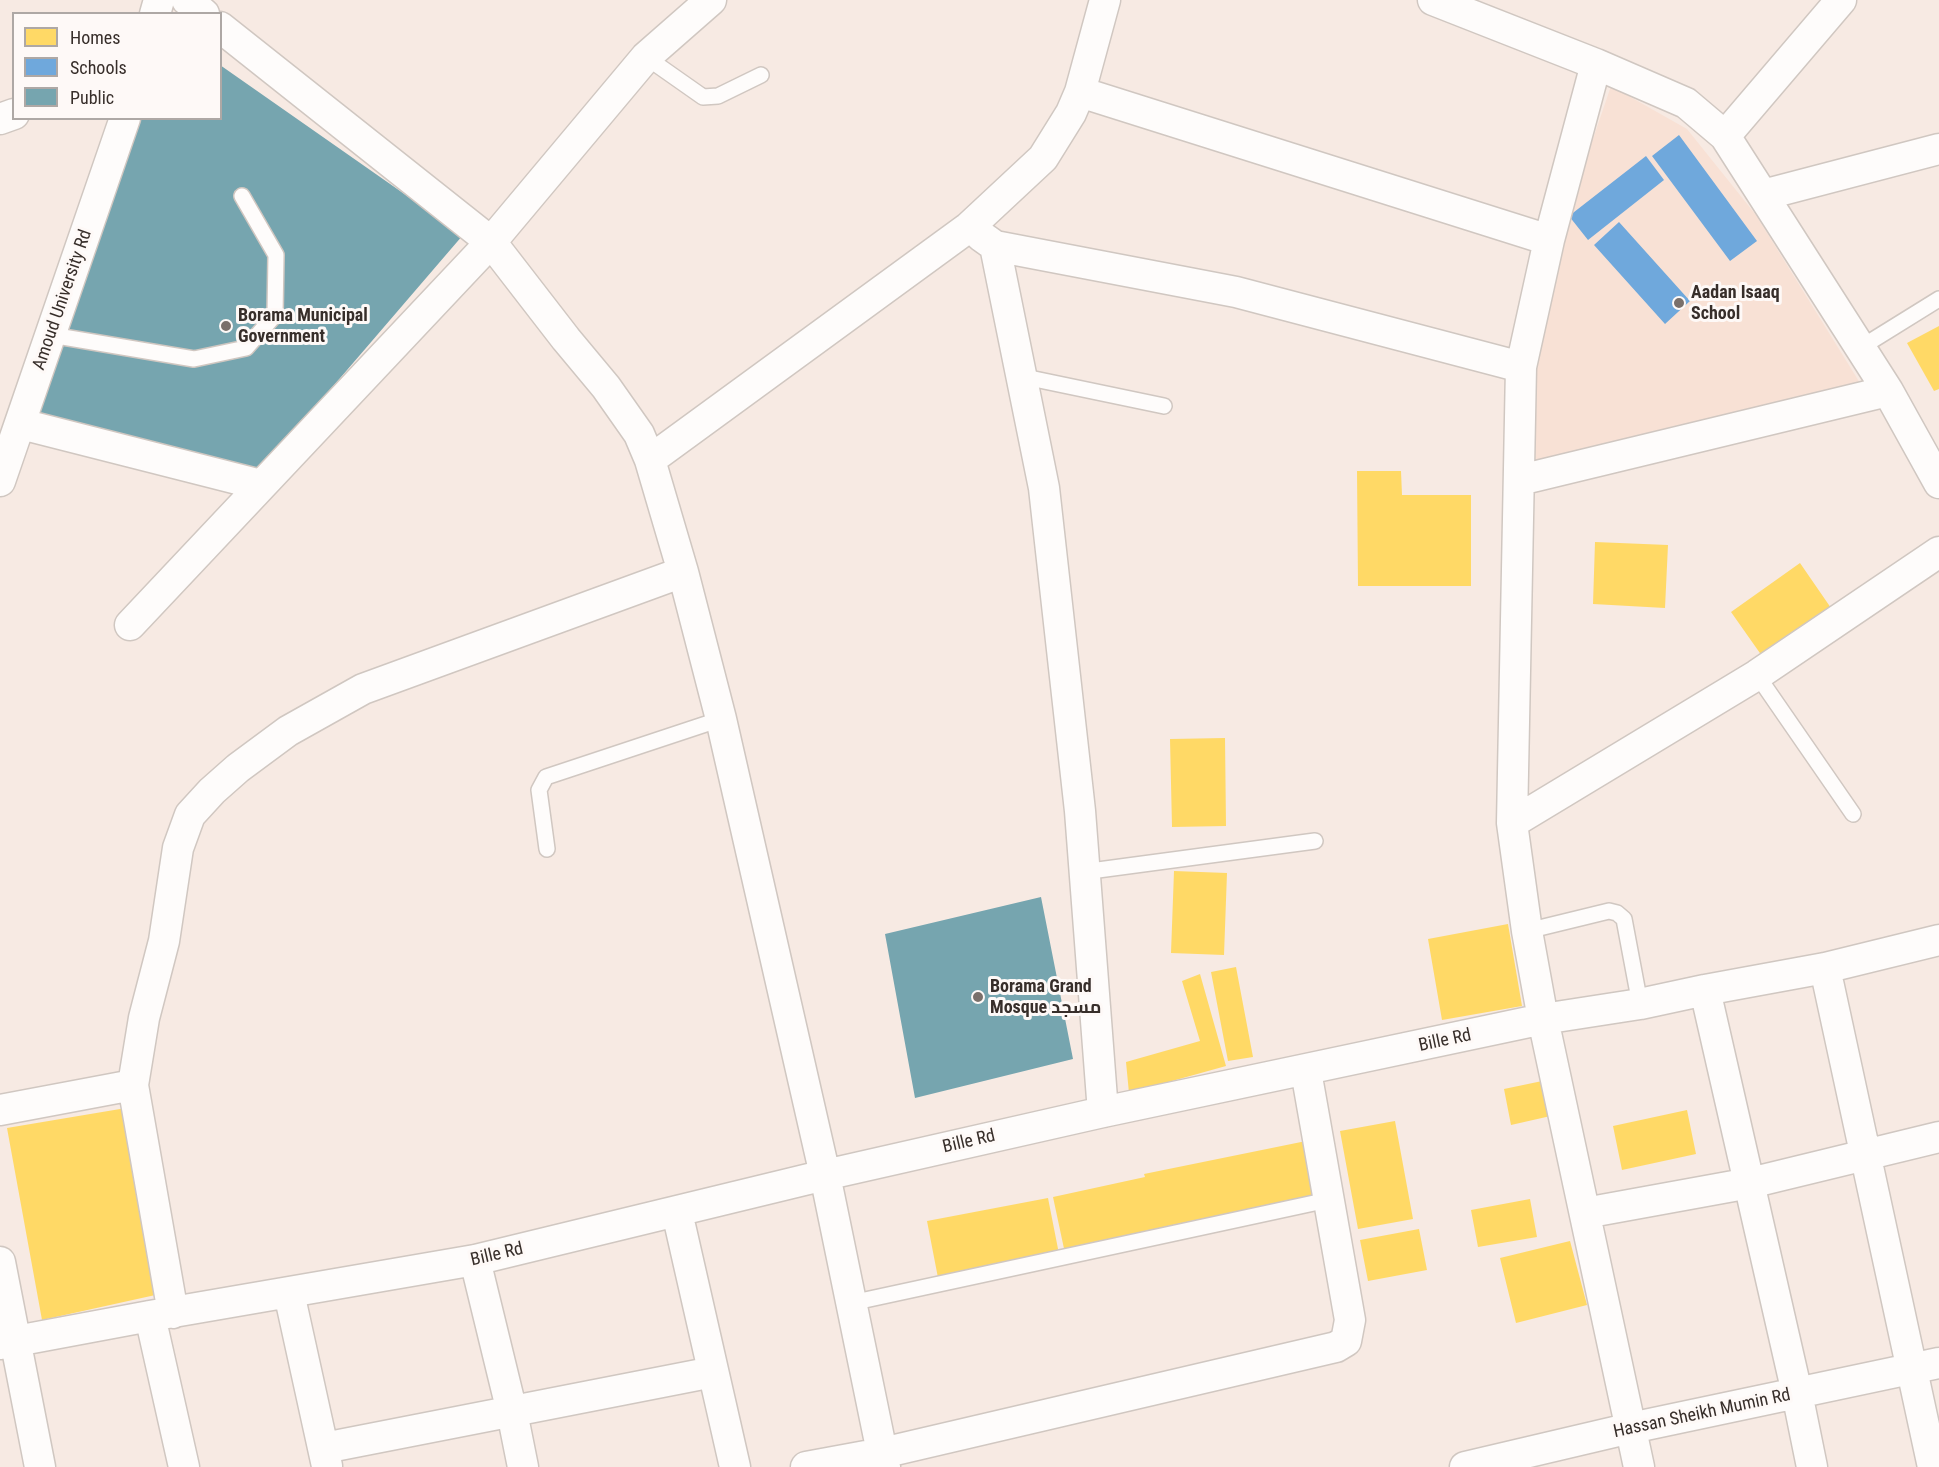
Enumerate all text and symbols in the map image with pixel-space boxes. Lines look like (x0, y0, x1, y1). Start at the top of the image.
legend (12, 12, 222, 120)
text: Homes (70, 27, 120, 48)
text: Schools (70, 57, 127, 78)
text: Public (70, 87, 114, 108)
street label: Amoud University Rd (29, 227, 97, 373)
place label: Aadan Isaaq School (1691, 282, 1780, 324)
marker: Aadan Isaaq School (1672, 296, 1686, 310)
place label: Borama Municipal Government (238, 305, 368, 348)
marker: Borama Municipal Government (219, 319, 233, 333)
place label: Borama Grand Mosque مسجد (990, 976, 1101, 1018)
marker: Borama Grand Mosque مسجد (971, 990, 985, 1004)
street label: Bille Rd (1417, 1025, 1473, 1057)
street label: Bille Rd (941, 1125, 997, 1159)
street label: Bille Rd (469, 1238, 525, 1272)
street label: Hassan Sheikh Mumin Rd (1611, 1385, 1793, 1443)

